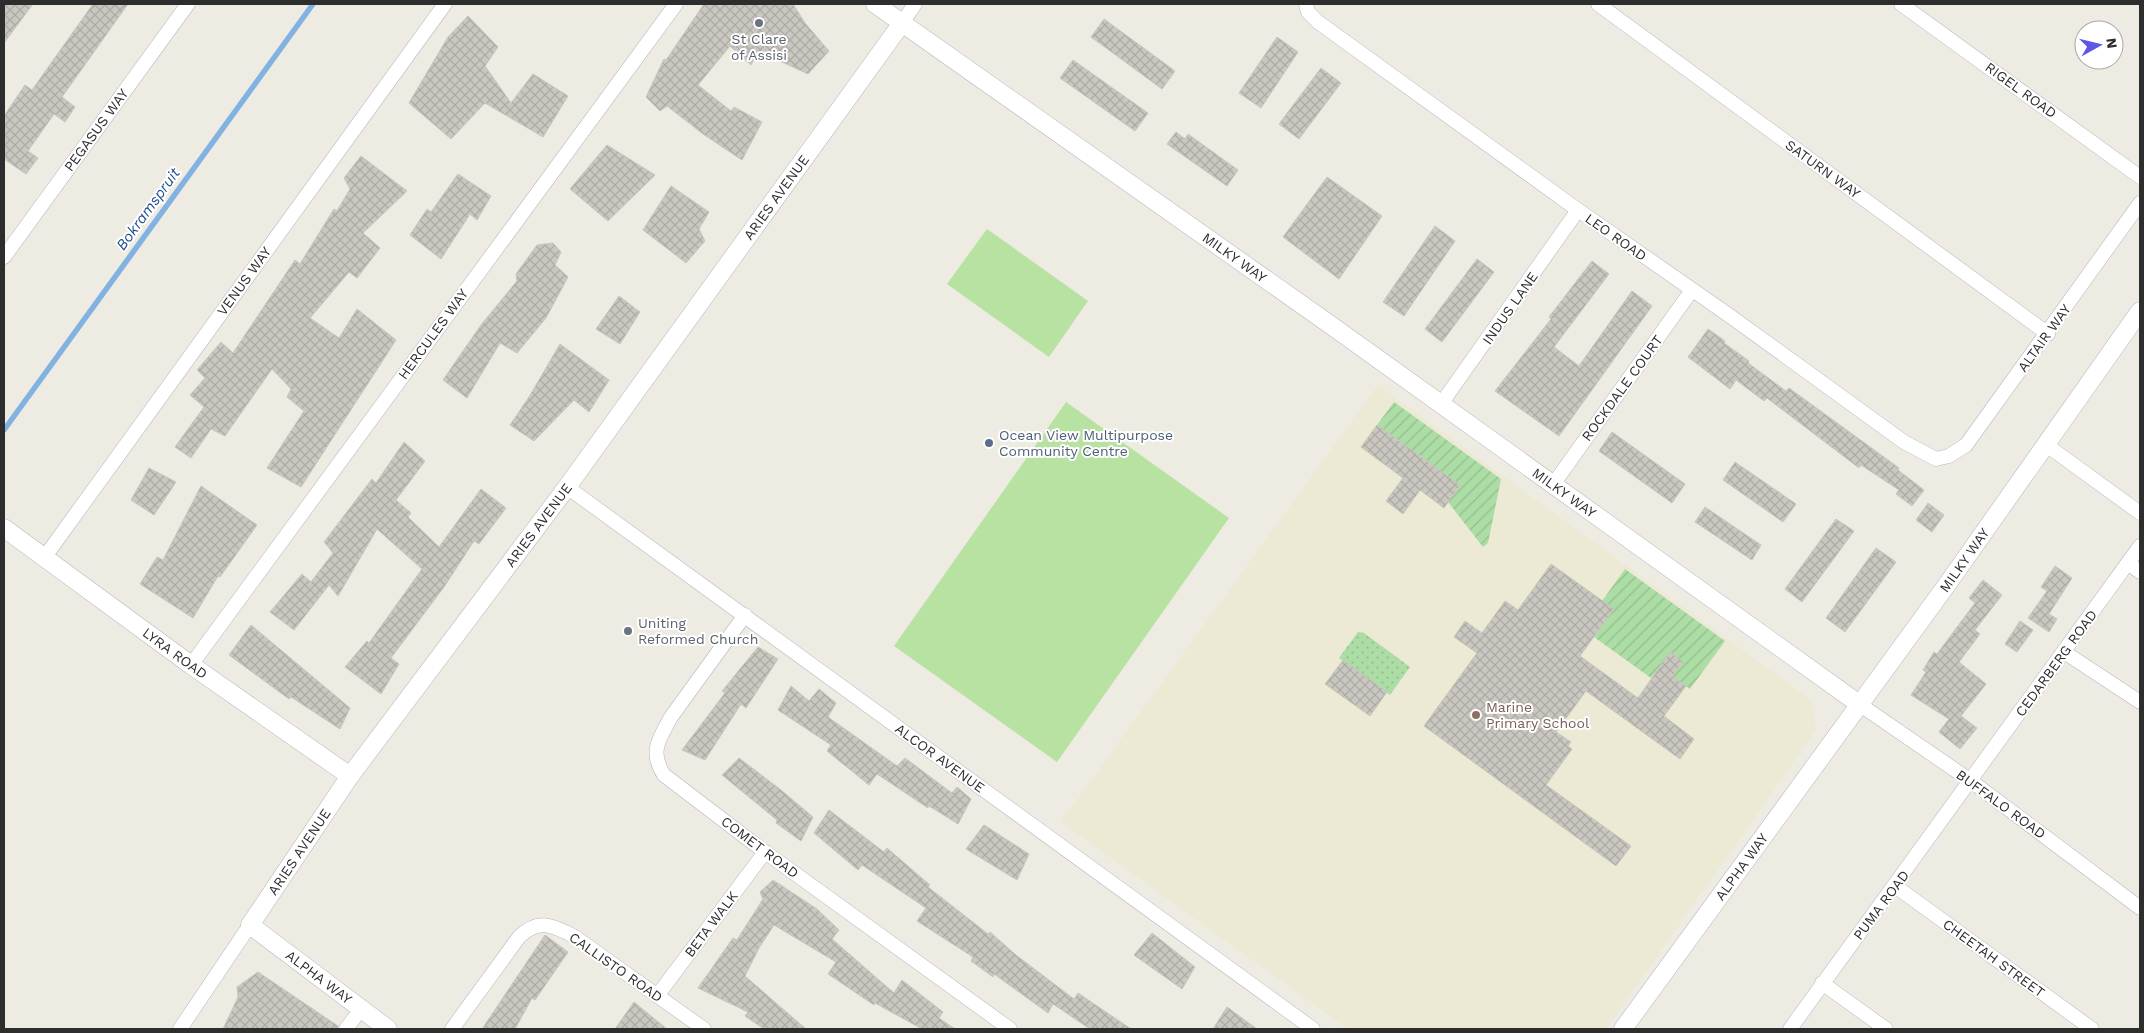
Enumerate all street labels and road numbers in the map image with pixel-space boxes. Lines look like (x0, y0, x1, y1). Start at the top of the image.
street label: RIGEL ROAD (1982, 59, 2060, 121)
street label: PEGASUS WAY (61, 86, 131, 174)
street label: SATURN WAY (1783, 137, 1863, 201)
street label: ARIES AVENUE (740, 152, 812, 243)
street label: LEO ROAD (1582, 210, 1650, 264)
street label: MILKY WAY (1199, 229, 1270, 286)
street label: VENUS WAY (214, 244, 274, 318)
street label: INDUS LANE (1479, 269, 1541, 347)
street label: HERCULES WAY (395, 286, 471, 382)
street label: ALTAIR WAY (2014, 301, 2074, 375)
street label: ROCKDALE COURT (1578, 331, 1666, 444)
street label: MILKY WAY (1529, 464, 1599, 521)
street label: ARIES AVENUE (502, 480, 575, 570)
street label: MILKY WAY (1936, 525, 1992, 595)
street label: CEDARBERG ROAD (2012, 607, 2100, 719)
street label: LYRA ROAD (140, 624, 211, 682)
street label: ALCOR AVENUE (892, 720, 988, 796)
street label: BUFFALO ROAD (1953, 766, 2049, 842)
street label: ARIES AVENUE (265, 806, 334, 898)
street label: COMET ROAD (718, 813, 802, 881)
street label: ALPHA WAY (1712, 830, 1771, 903)
street label: PUMA ROAD (1850, 867, 1912, 943)
street label: BETA WALK (681, 888, 741, 960)
street label: CHEETAH STREET (1940, 916, 2048, 1001)
street label: CALLISTO ROAD (566, 929, 666, 1005)
street label: ALPHA WAY (283, 947, 355, 1007)

